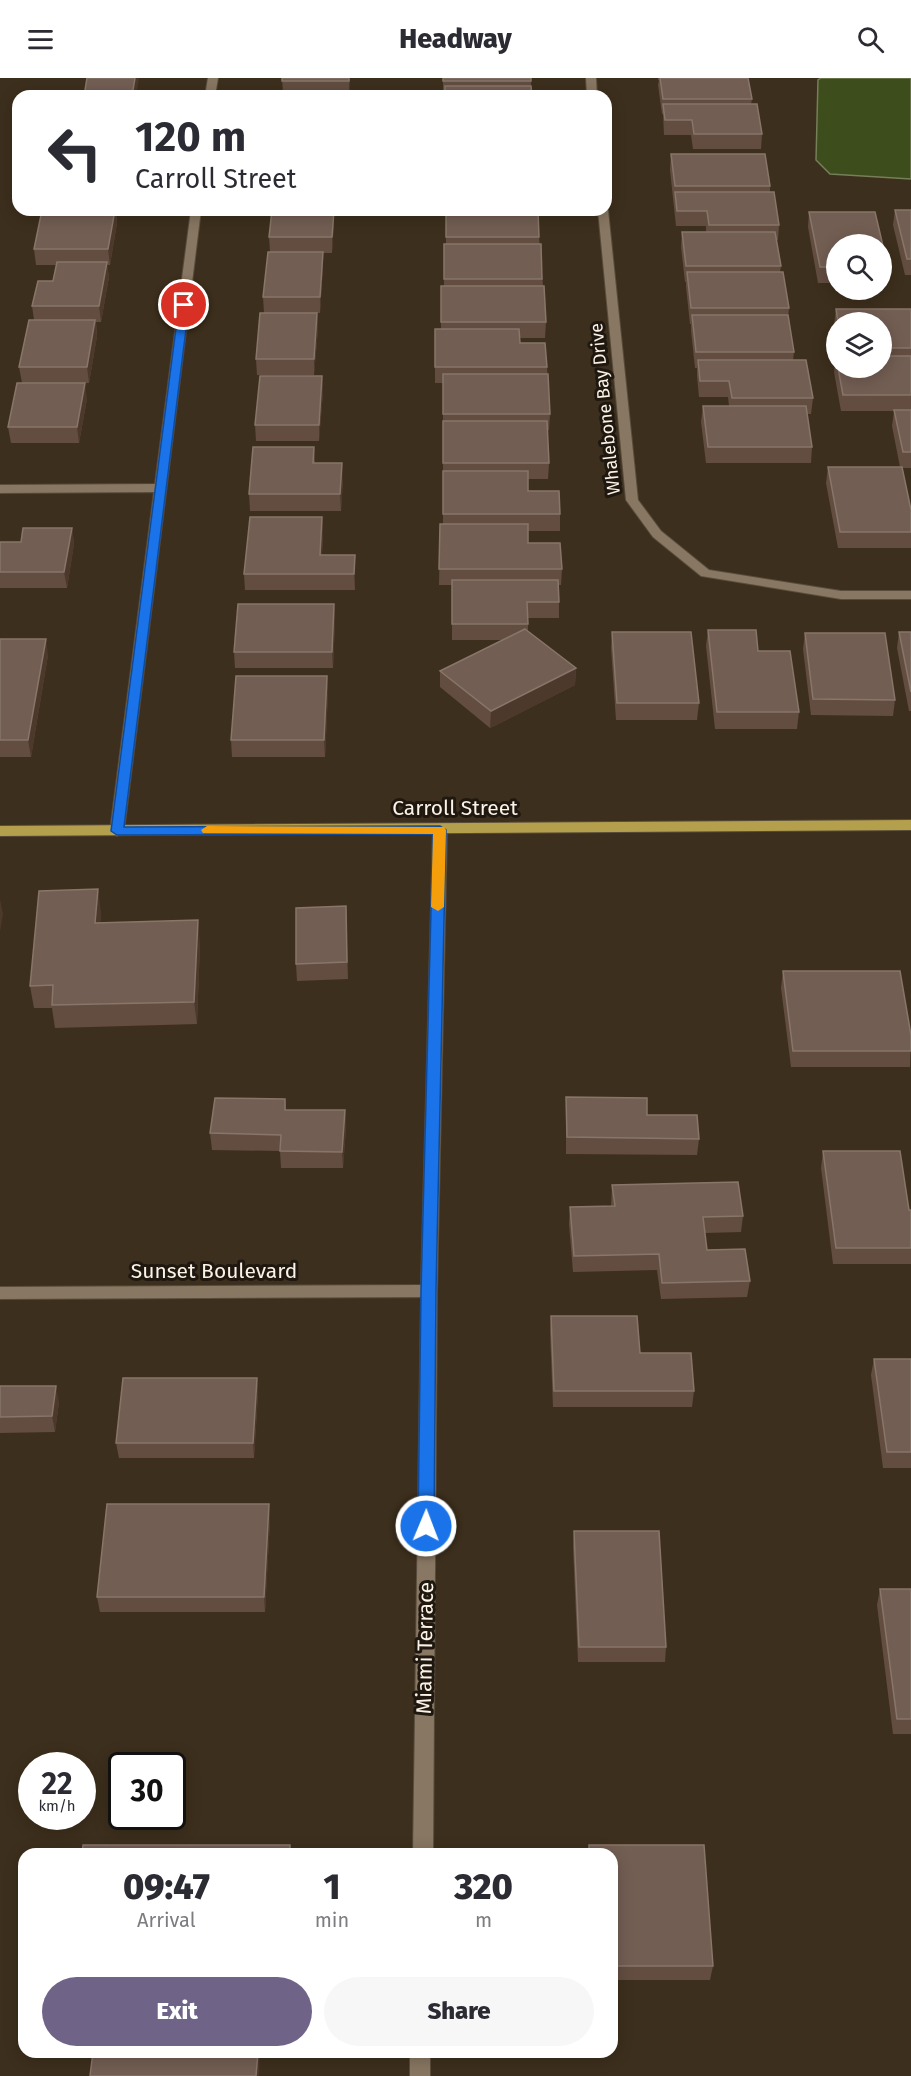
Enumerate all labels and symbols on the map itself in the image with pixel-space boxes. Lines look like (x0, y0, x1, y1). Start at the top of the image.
pin (158, 279, 209, 330)
street label: Whalebone Bay Drive (585, 322, 625, 496)
street label: Carroll Street (392, 795, 518, 821)
street label: Sunset Boulevard (131, 1258, 297, 1284)
position arrow (394, 1494, 458, 1558)
street label: Miami Terrace (411, 1582, 439, 1714)
speed limit sign: 30 (108, 1752, 186, 1830)

